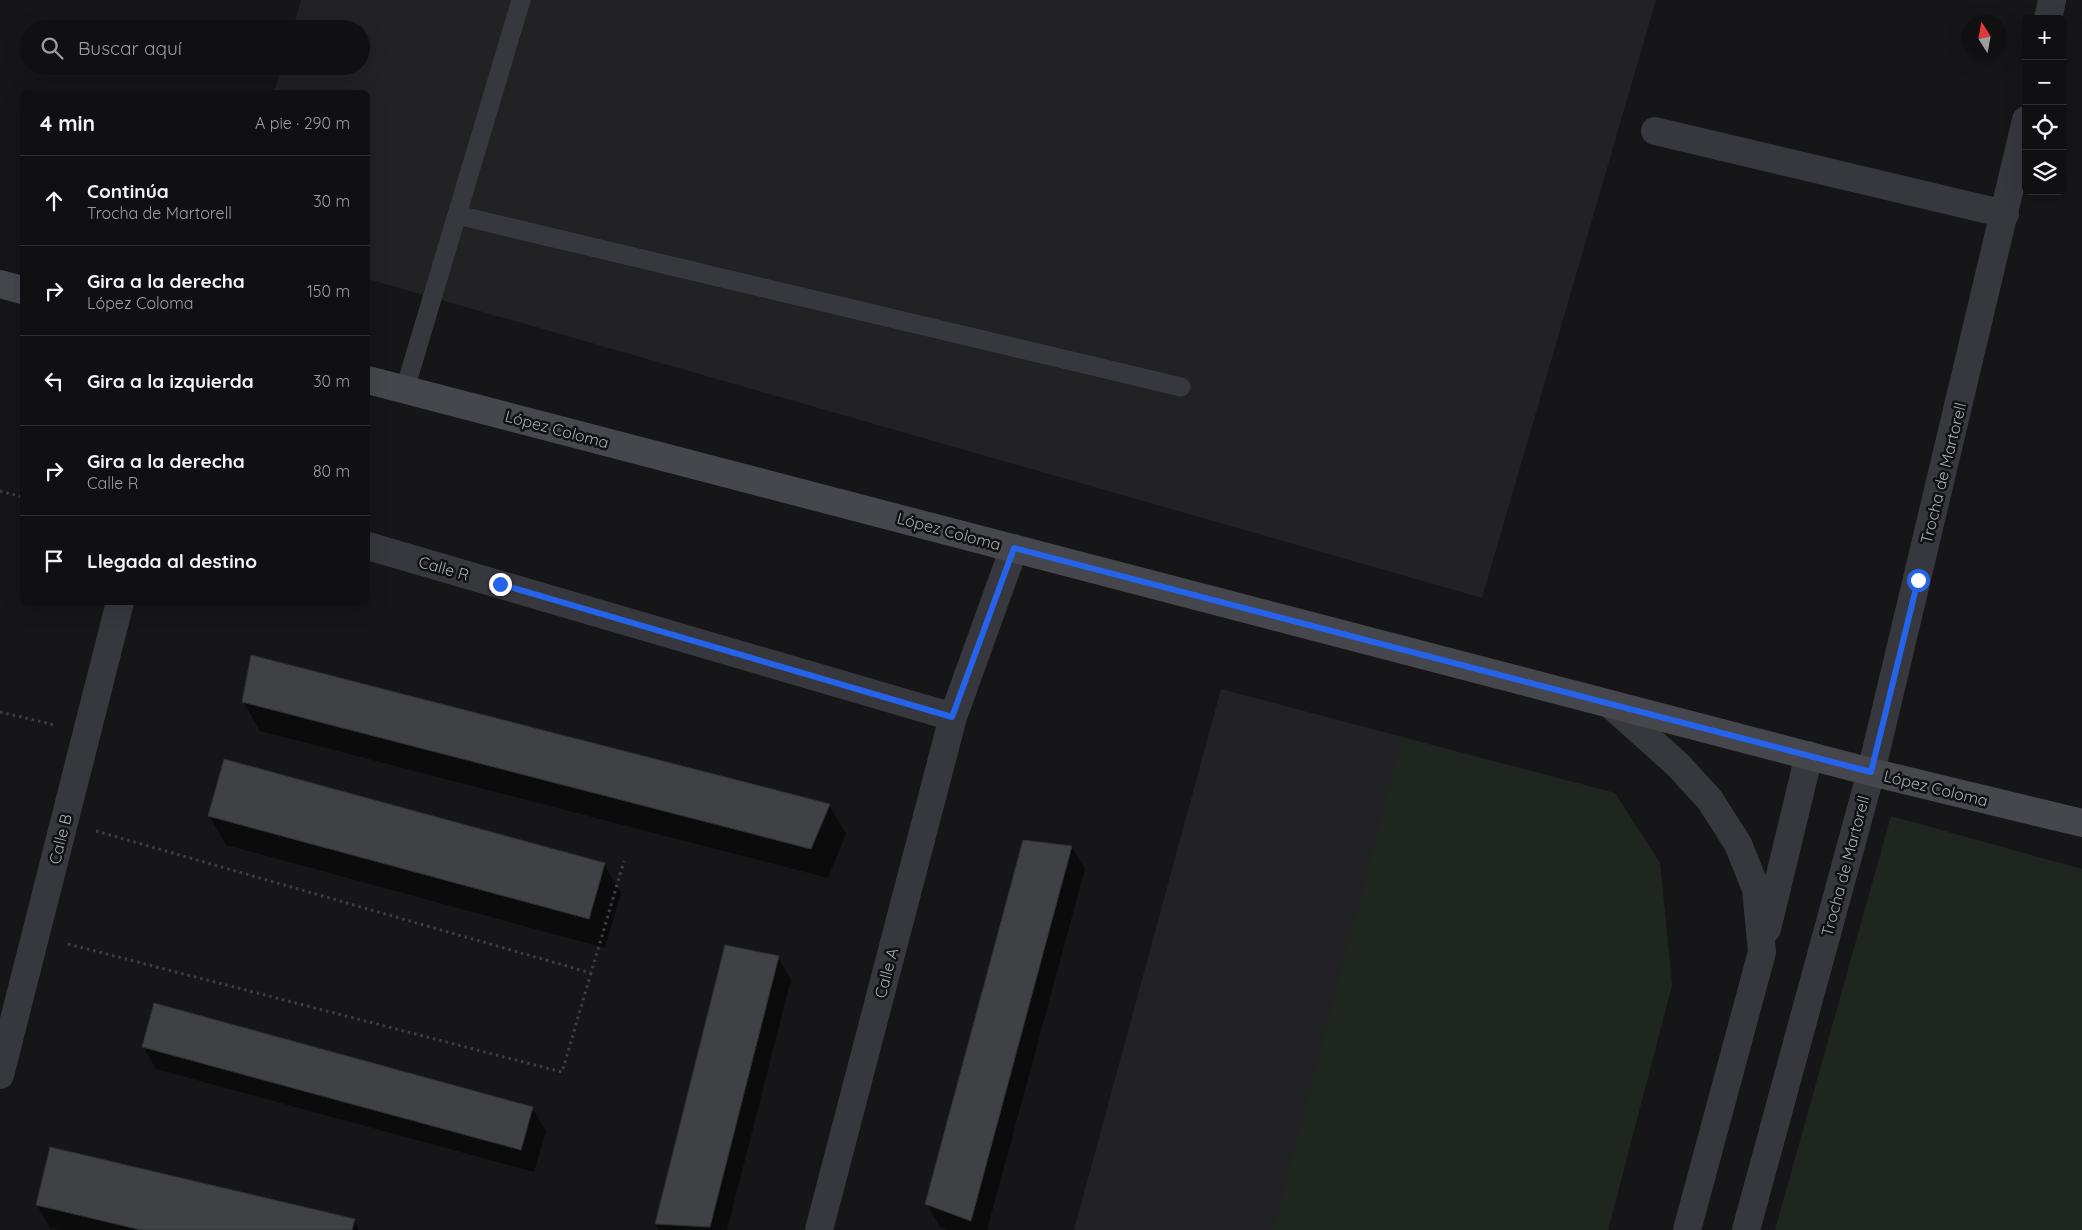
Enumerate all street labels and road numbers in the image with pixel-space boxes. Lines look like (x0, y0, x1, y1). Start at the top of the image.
street label: Trocha de Martorell (1916, 400, 1970, 546)
street label: López Coloma (503, 406, 611, 452)
street label: López Coloma (895, 508, 1003, 554)
street label: Calle R (416, 551, 472, 585)
street label: López Coloma (1882, 765, 1990, 811)
street label: Trocha de Martorell (1817, 793, 1873, 939)
street label: Calle B (44, 812, 76, 866)
street label: Calle A (870, 946, 902, 1000)

